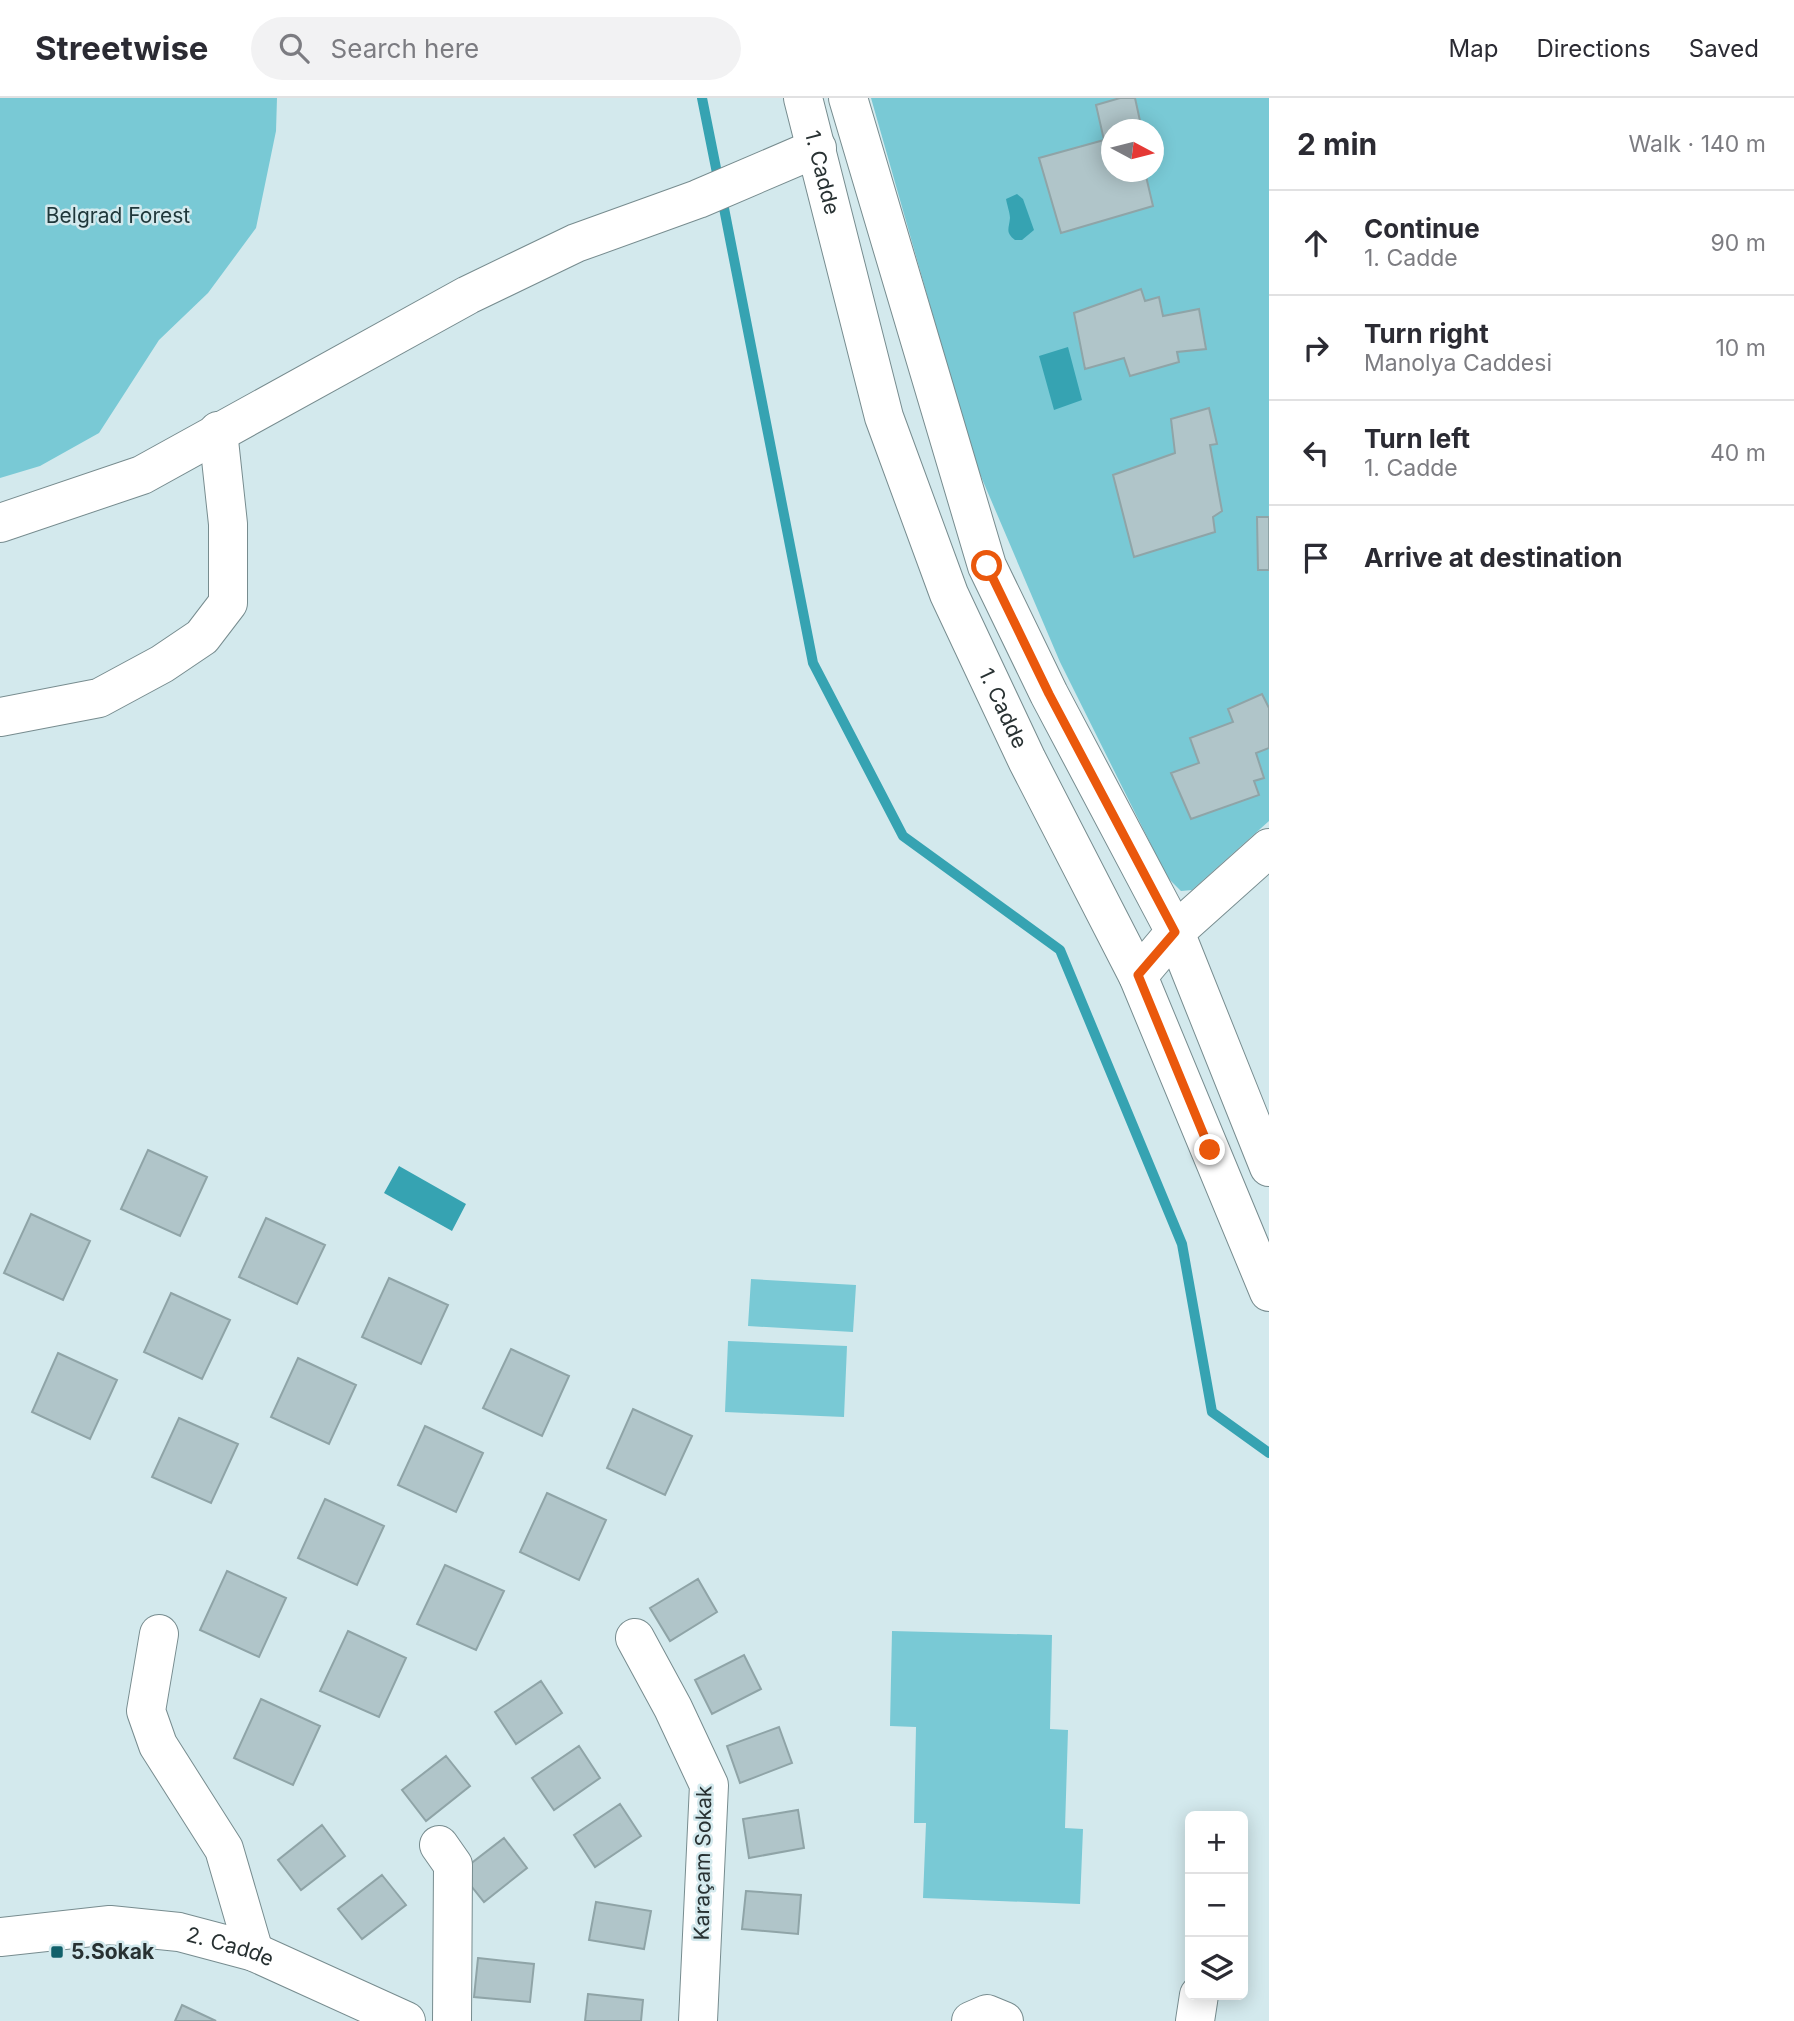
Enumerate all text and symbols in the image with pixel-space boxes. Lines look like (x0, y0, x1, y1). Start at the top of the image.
search box (251, 17, 741, 80)
text: Streetwise (35, 28, 209, 68)
icon: search (275, 29, 313, 67)
text: Search here (331, 33, 479, 64)
text: Map (1449, 34, 1498, 63)
text: Directions (1536, 34, 1651, 63)
text: Saved (1689, 34, 1759, 63)
north arrow (1101, 119, 1164, 182)
text: 2 min (1297, 126, 1377, 162)
street label: 1. Cadde (800, 128, 845, 217)
text: Walk · 140 m (1628, 130, 1766, 158)
park label: Belgrad Forest (46, 203, 190, 228)
text: Continue (1364, 213, 1480, 244)
icon: ahead (1297, 224, 1335, 262)
text: 90 m (1711, 229, 1766, 257)
text: 1. Cadde (1364, 244, 1458, 272)
text: Turn right (1364, 318, 1489, 349)
icon: right (1297, 329, 1335, 367)
text: 10 m (1716, 334, 1766, 362)
text: Manolya Caddesi (1364, 349, 1552, 377)
text: Turn left (1364, 423, 1470, 454)
icon: left (1297, 434, 1335, 472)
text: 40 m (1710, 439, 1766, 467)
text: 1. Cadde (1364, 454, 1458, 482)
icon: arrive (1297, 539, 1335, 577)
text: Arrive at destination (1364, 542, 1623, 573)
route start (971, 550, 1002, 581)
street label: 1. Cadde (974, 664, 1033, 752)
route end (1194, 1134, 1225, 1165)
street label: Karaçam Sokak (689, 1785, 716, 1941)
map controls (1185, 1811, 1248, 2000)
button: + (1185, 1811, 1248, 1874)
button: − (1185, 1874, 1248, 1937)
street label: 2. Cadde (184, 1922, 278, 1971)
button: layers (1185, 1937, 1248, 2000)
place label: 5.Sokak (71, 1939, 155, 1964)
marker: 5.Sokak (49, 1944, 65, 1960)

